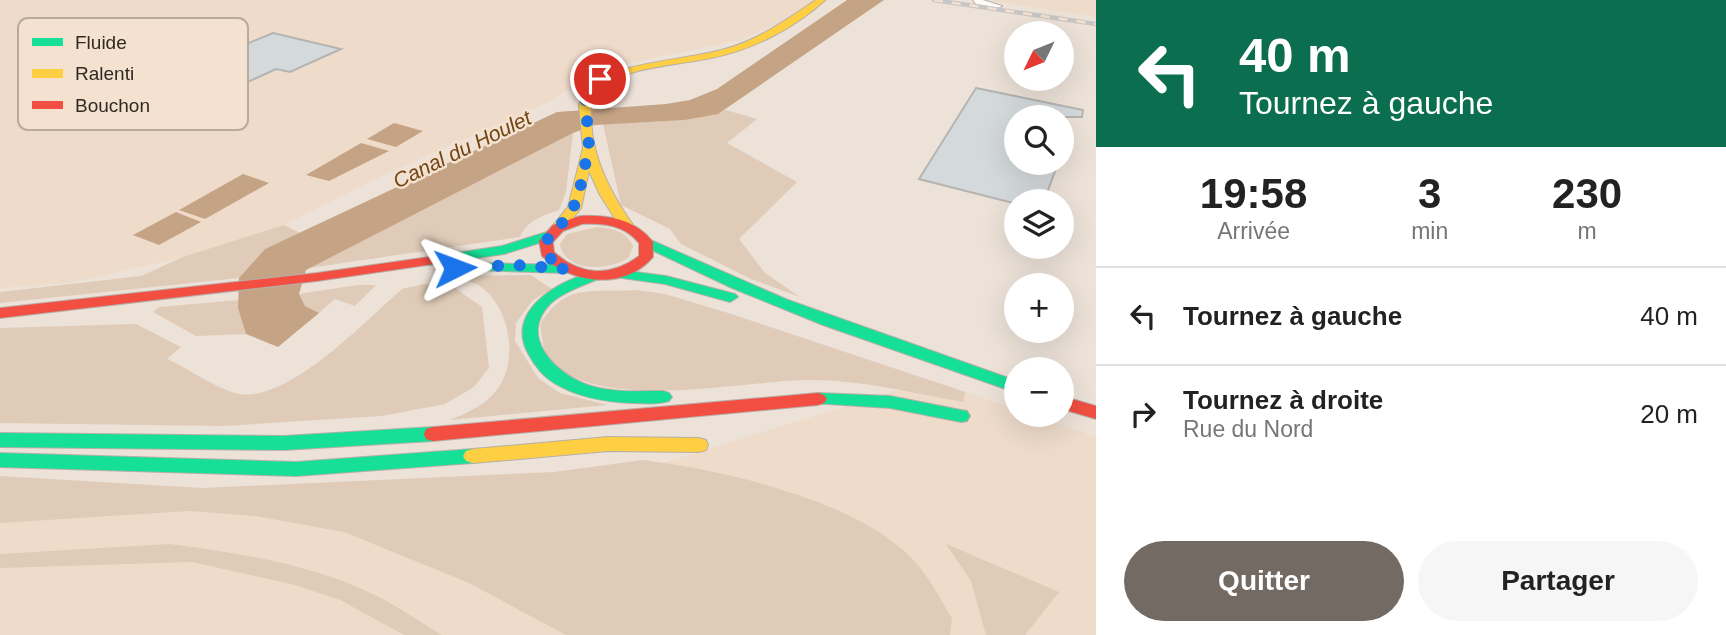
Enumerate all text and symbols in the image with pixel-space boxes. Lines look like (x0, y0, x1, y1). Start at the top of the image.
legend (18, 18, 248, 130)
north arrow (1004, 21, 1074, 91)
map controls (1004, 21, 1074, 427)
icon: left (1124, 28, 1215, 119)
text: 40 m (1239, 28, 1351, 82)
text: Fluide (75, 32, 127, 53)
pin (570, 49, 630, 109)
icon: arrive (581, 60, 619, 98)
text: Ralenti (75, 63, 134, 84)
text: Tournez à gauche (1239, 85, 1493, 121)
text: Bouchon (75, 95, 150, 116)
water label: Canal du Houlet (389, 105, 536, 192)
button: search (1004, 105, 1074, 175)
text: 19:58 (1200, 170, 1307, 217)
text: 3 (1418, 170, 1441, 217)
text: 230 (1552, 170, 1622, 217)
button: layers (1004, 189, 1074, 259)
text: Arrivée (1217, 218, 1290, 244)
text: min (1411, 218, 1448, 244)
text: m (1578, 218, 1597, 244)
position arrow (418, 231, 492, 305)
button: + (1004, 273, 1074, 343)
icon: left (1124, 297, 1162, 335)
text: Tournez à gauche (1183, 301, 1402, 331)
text: 40 m (1640, 301, 1698, 331)
button: − (1004, 357, 1074, 427)
text: Tournez à droite (1183, 385, 1383, 415)
icon: right (1124, 395, 1162, 433)
text: 20 m (1640, 399, 1698, 429)
text: Rue du Nord (1183, 416, 1313, 442)
button: Quitter (1124, 541, 1404, 621)
button: Partager (1418, 541, 1698, 621)

